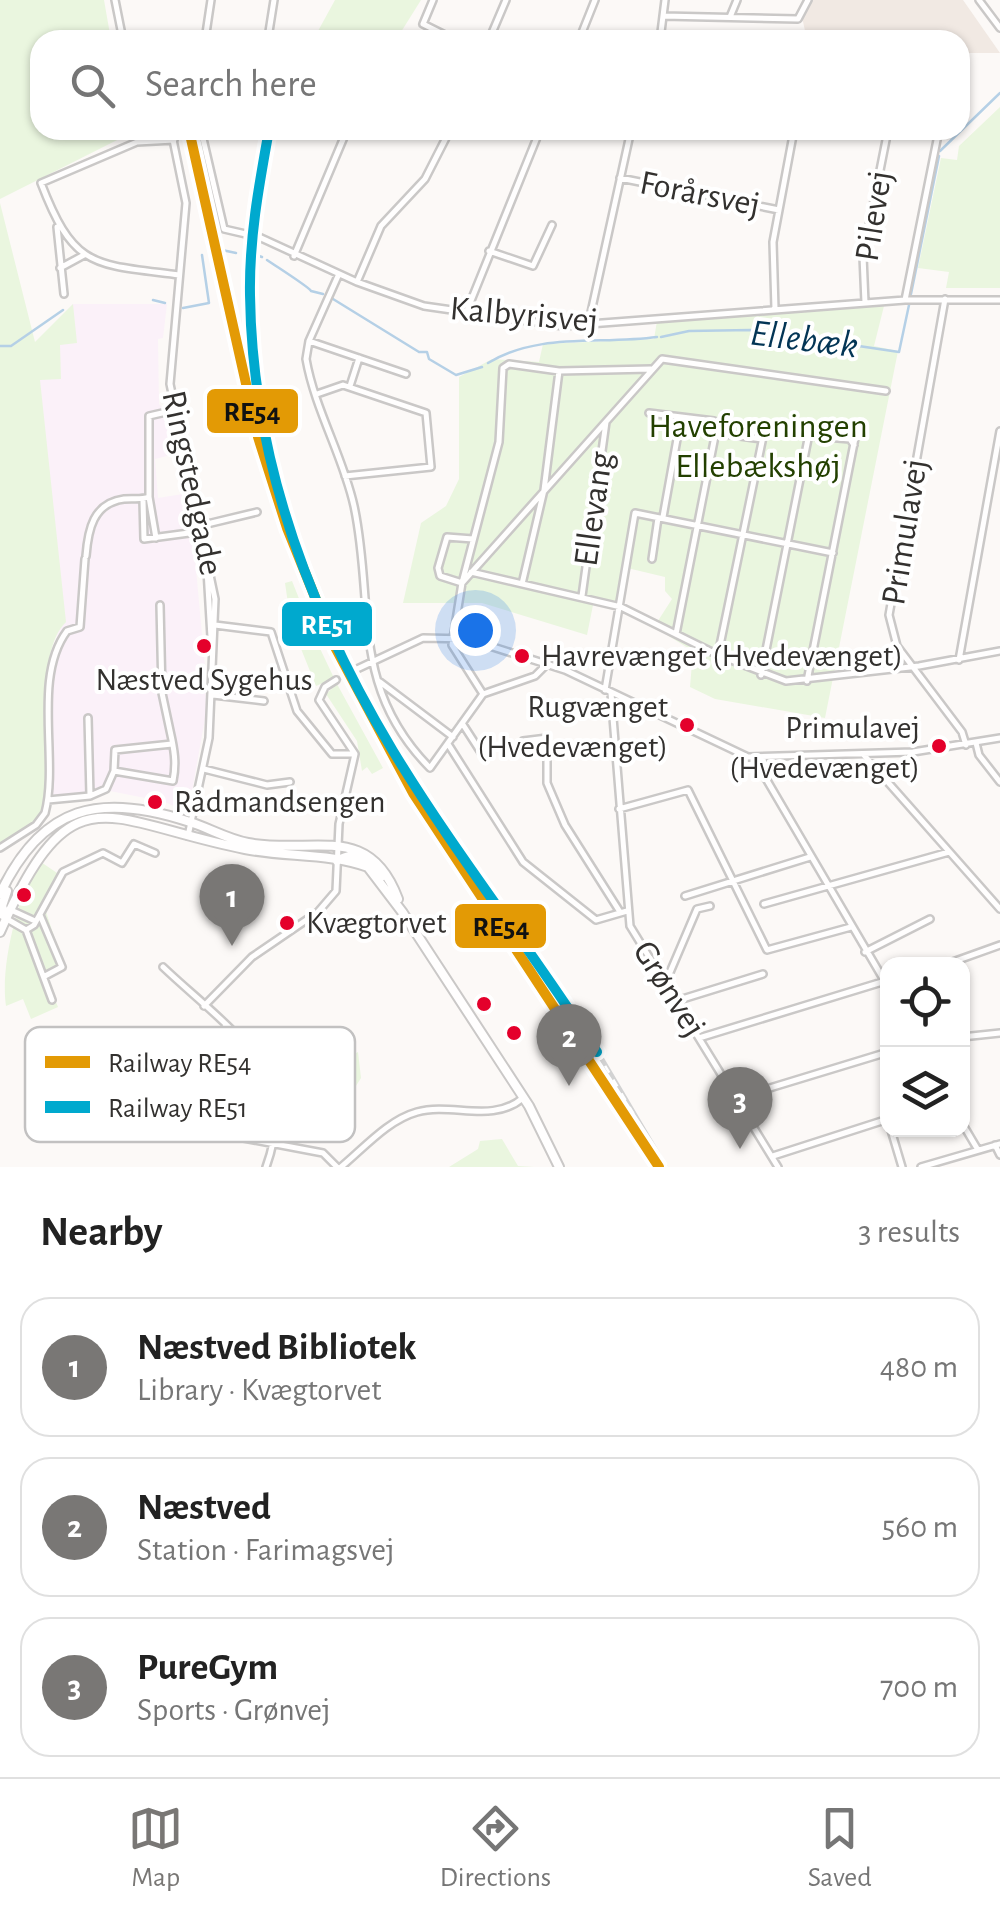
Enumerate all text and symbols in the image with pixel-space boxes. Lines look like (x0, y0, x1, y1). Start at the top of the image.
search box (30, 30, 970, 140)
icon: search (65, 58, 120, 113)
text: Search here (145, 66, 317, 104)
street label: Forårsvej (637, 165, 763, 223)
street label: Pilevej (850, 168, 898, 264)
street label: Kalbyrisvej (448, 291, 600, 339)
water label: Ellebæk (748, 315, 860, 365)
street label: Ringstedgade (155, 387, 229, 579)
line badge: RE54 (205, 387, 300, 435)
text: RE54 (224, 399, 280, 427)
park label: Haveforeningen Ellebækshøj (648, 409, 868, 484)
street label: Ellevang (569, 449, 619, 569)
street label: Primulavej (876, 456, 934, 608)
line badge: RE51 (280, 600, 374, 648)
your location (450, 605, 501, 656)
text: RE51 (301, 612, 353, 640)
marker: Næstved Sygehus (194, 636, 214, 656)
place label: Havrevænget (Hvedevænget) (541, 640, 903, 672)
marker: Havrevænget (Hvedevænget) (512, 646, 532, 666)
place label: Næstved Sygehus (95, 664, 313, 696)
place label: Rugvænget (Hvedevænget) (477, 691, 668, 763)
place label: Primulavej (Hvedevænget) (729, 712, 920, 784)
marker: Rugvænget (Hvedevænget) (677, 715, 697, 735)
marker: Primulavej (Hvedevænget) (929, 736, 949, 756)
place label: Rådmandsengen (174, 786, 386, 818)
marker: Rådmandsengen (145, 792, 165, 812)
pin: 1 (200, 864, 264, 946)
unlabelled marker (14, 885, 34, 905)
line badge: RE54 (453, 902, 548, 950)
place label: Kvægtorvet (306, 907, 447, 939)
marker: Kvægtorvet (277, 913, 297, 933)
text: RE54 (473, 914, 529, 942)
street label: Grønvej (626, 935, 712, 1043)
map controls (880, 957, 970, 1137)
button: locate (880, 957, 970, 1047)
unlabelled marker (474, 994, 494, 1014)
pin: 2 (536, 1004, 602, 1086)
unlabelled marker (504, 1023, 524, 1043)
legend (25, 1027, 355, 1142)
button: layers (880, 1047, 970, 1137)
text: Railway RE54 (108, 1050, 251, 1078)
pin: 3 (708, 1066, 772, 1149)
text: Railway RE51 (108, 1095, 248, 1123)
text: Nearby (40, 1211, 163, 1253)
text: 3 results (858, 1216, 960, 1248)
text: Næstved Bibliotek (137, 1329, 416, 1367)
text: 1 (69, 1351, 80, 1383)
text: 480 m (880, 1351, 958, 1383)
text: Library · Kvægtorvet (137, 1374, 381, 1406)
text: Næstved (137, 1489, 271, 1527)
text: 2 (67, 1511, 82, 1543)
text: 560 m (882, 1511, 958, 1543)
text: Station · Farimagsvej (137, 1534, 394, 1566)
text: PureGym (137, 1649, 278, 1687)
text: 3 (68, 1671, 81, 1703)
text: 700 m (880, 1671, 958, 1703)
text: Sports · Grønvej (137, 1694, 331, 1726)
tab: Map (128, 1801, 183, 1895)
tab: Directions (440, 1801, 551, 1895)
tab: Saved (808, 1801, 872, 1895)

